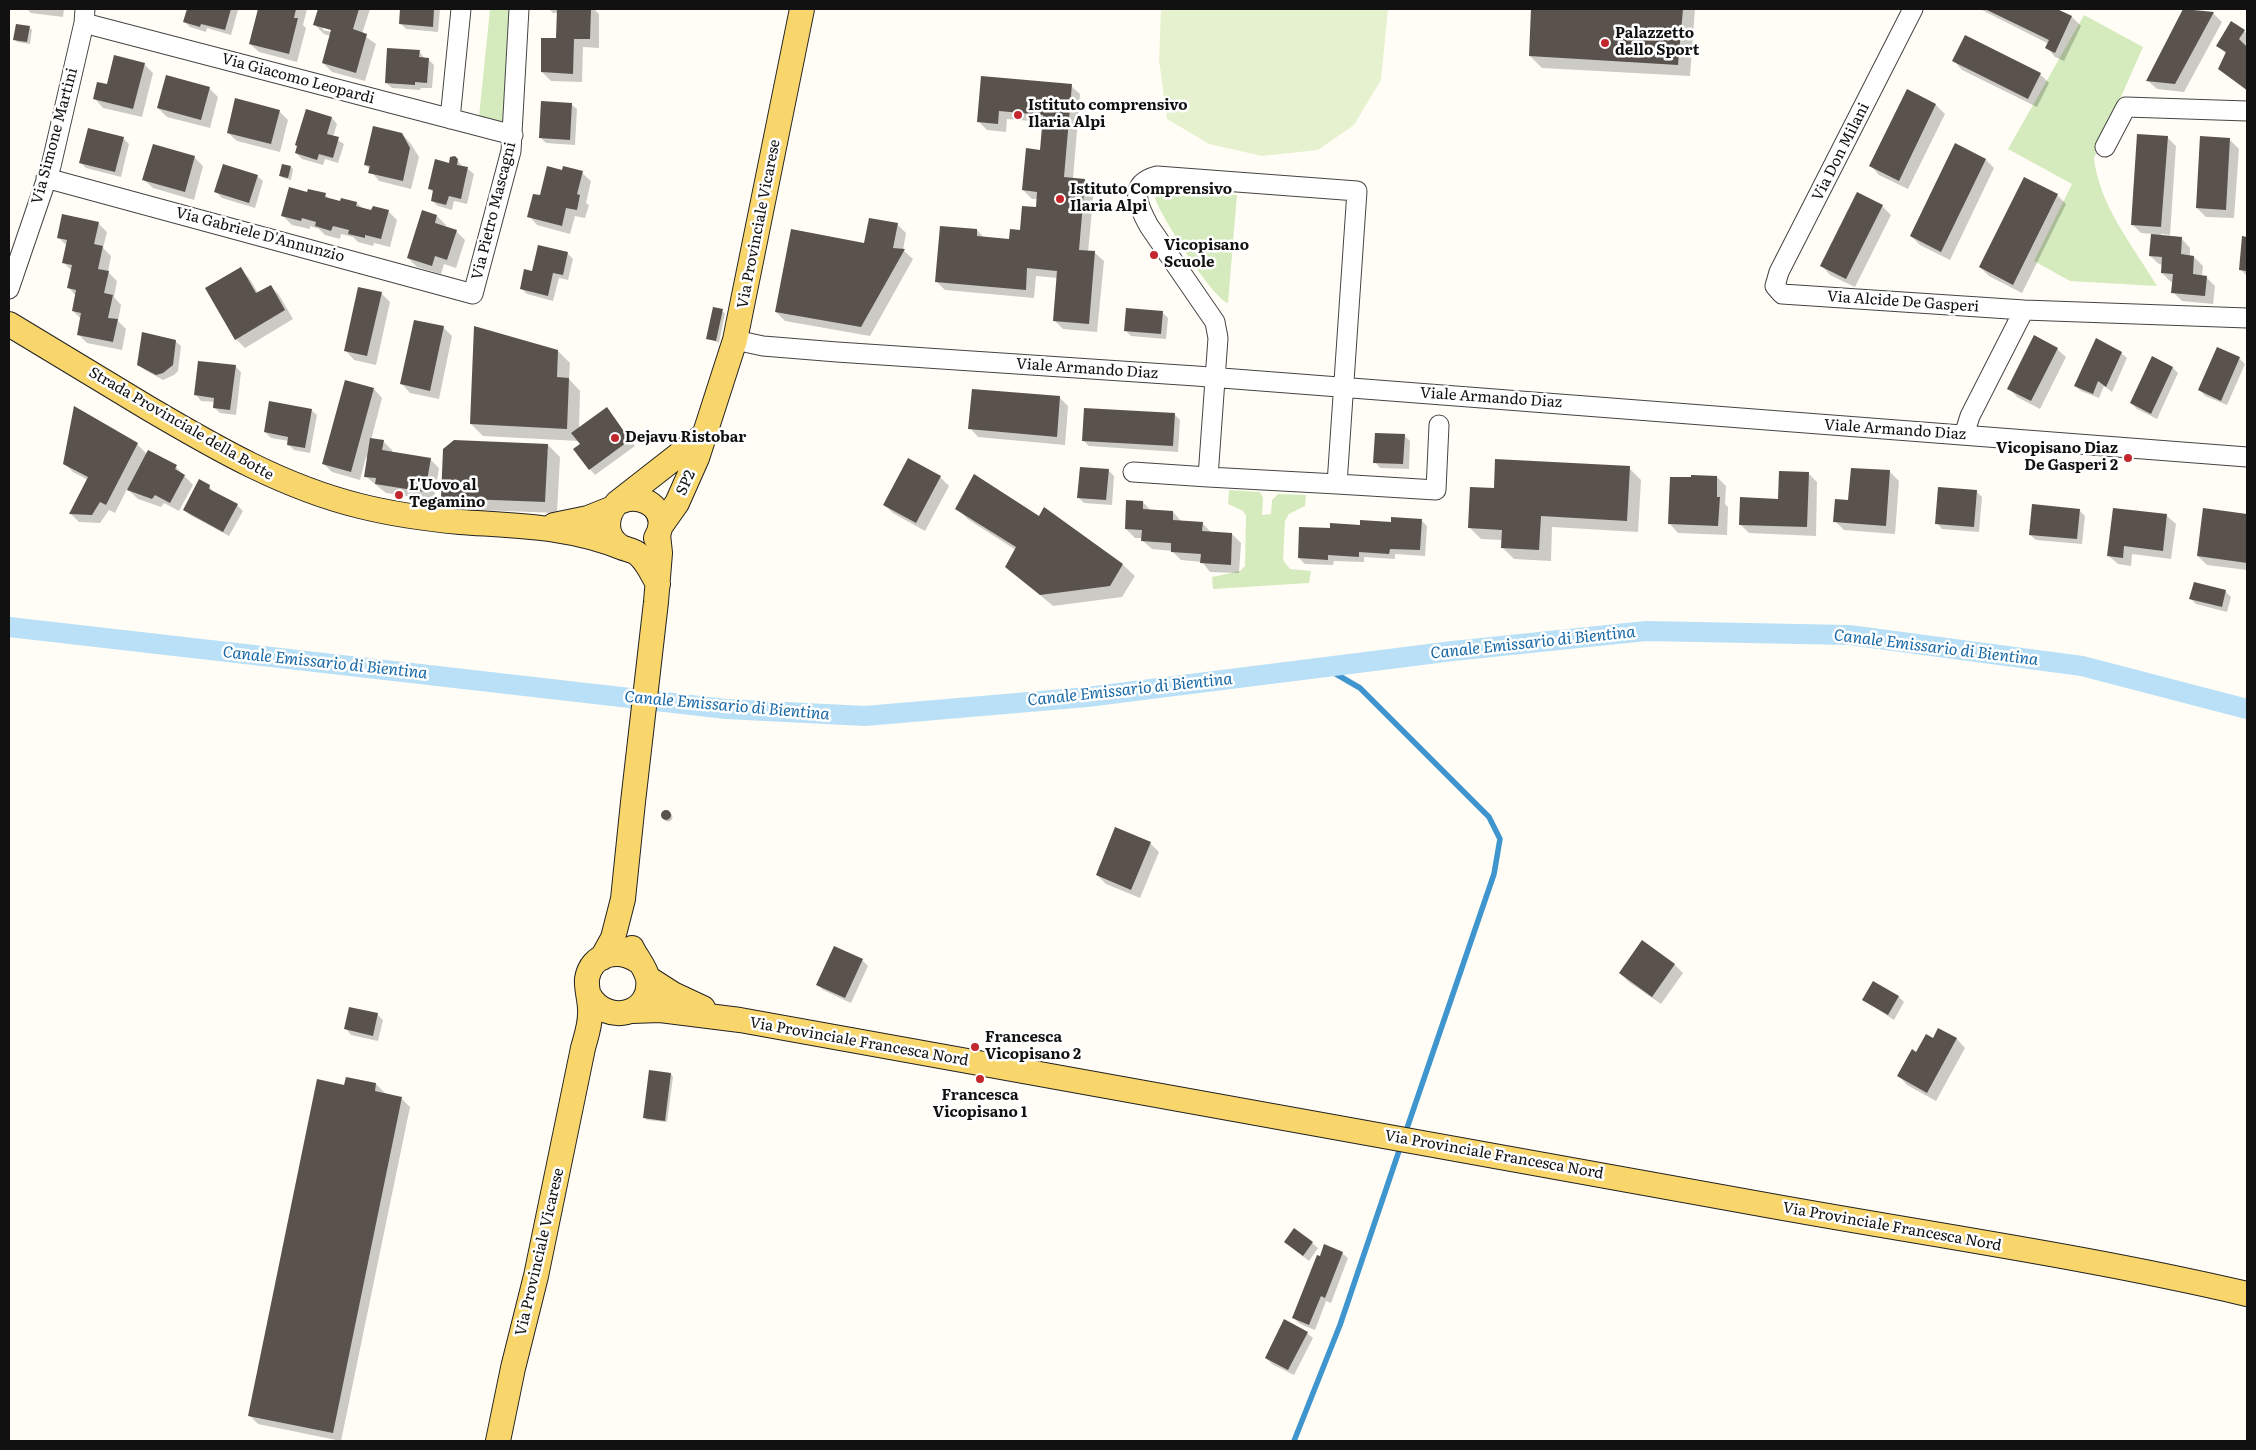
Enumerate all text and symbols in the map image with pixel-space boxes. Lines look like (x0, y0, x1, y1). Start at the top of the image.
place label: Palazzetto dello Sport (1615, 25, 1699, 60)
marker: Palazzetto dello Sport (1599, 37, 1611, 49)
street label: Via Giacomo Leopardi (219, 50, 377, 108)
street label: Via Simone Martini (28, 66, 82, 206)
place label: Istituto comprensivo Ilaria Alpi (1028, 97, 1188, 132)
street label: Via Don Milani (1809, 100, 1873, 204)
marker: Istituto comprensivo Ilaria Alpi (1012, 109, 1024, 121)
street label: Via Provinciale Vicarese (734, 138, 784, 310)
street label: Via Pietro Mascagni (468, 140, 520, 282)
place label: Istituto Comprensivo Ilaria Alpi (1070, 181, 1232, 216)
marker: Istituto Comprensivo Ilaria Alpi (1054, 193, 1066, 205)
street label: Via Gabriele D'Annunzio (174, 204, 346, 266)
place label: Vicopisano Scuole (1164, 237, 1249, 272)
marker: Vicopisano Scuole (1148, 249, 1160, 261)
street label: Via Alcide De Gasperi (1826, 288, 1980, 316)
street label: Viale Armando Diaz (1015, 355, 1159, 383)
street label: Strada Provinciale della Botte (85, 364, 277, 484)
street label: Viale Armando Diaz (1419, 384, 1563, 412)
street label: Viale Armando Diaz (1823, 416, 1967, 444)
place label: Dejavu Ristobar (625, 429, 746, 447)
marker: Dejavu Ristobar (609, 432, 621, 444)
place label: Vicopisano Diaz De Gasperi 2 (1996, 440, 2118, 475)
marker: Vicopisano Diaz De Gasperi 2 (2122, 452, 2134, 464)
street label: SP2 (673, 468, 699, 498)
place label: L'Uovo al Tegamino (409, 477, 485, 512)
marker: L'Uovo al Tegamino (393, 489, 405, 501)
water label: Canale Emissario di Bientina (1430, 623, 1636, 663)
water label: Canale Emissario di Bientina (1833, 626, 2039, 670)
water label: Canale Emissario di Bientina (222, 643, 428, 683)
water label: Canale Emissario di Bientina (1027, 670, 1233, 710)
water label: Canale Emissario di Bientina (624, 687, 830, 725)
street label: Via Provinciale Francesca Nord (748, 1014, 970, 1070)
place label: Francesca Vicopisano 2 (985, 1029, 1081, 1064)
marker: Francesca Vicopisano 2 (969, 1041, 981, 1053)
marker: Francesca Vicopisano 1 (974, 1073, 986, 1085)
place label: Francesca Vicopisano 1 (933, 1087, 1027, 1122)
street label: Via Provinciale Francesca Nord (1383, 1127, 1605, 1183)
street label: Via Provinciale Vicarese (512, 1166, 568, 1338)
street label: Via Provinciale Francesca Nord (1781, 1199, 2003, 1255)

